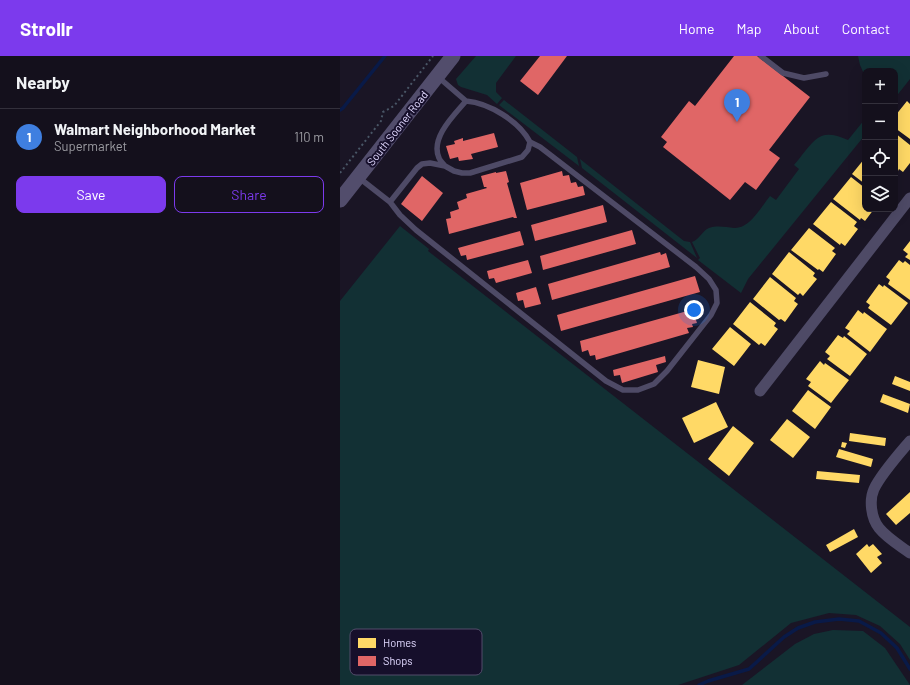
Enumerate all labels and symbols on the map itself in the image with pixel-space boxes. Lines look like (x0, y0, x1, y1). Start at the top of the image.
street label: South Sooner Road (364, 88, 430, 168)
pin: 1 (724, 89, 750, 122)
your location (684, 300, 704, 320)
legend (350, 629, 482, 675)
text: Homes (383, 636, 416, 649)
text: Shops (383, 654, 413, 667)

